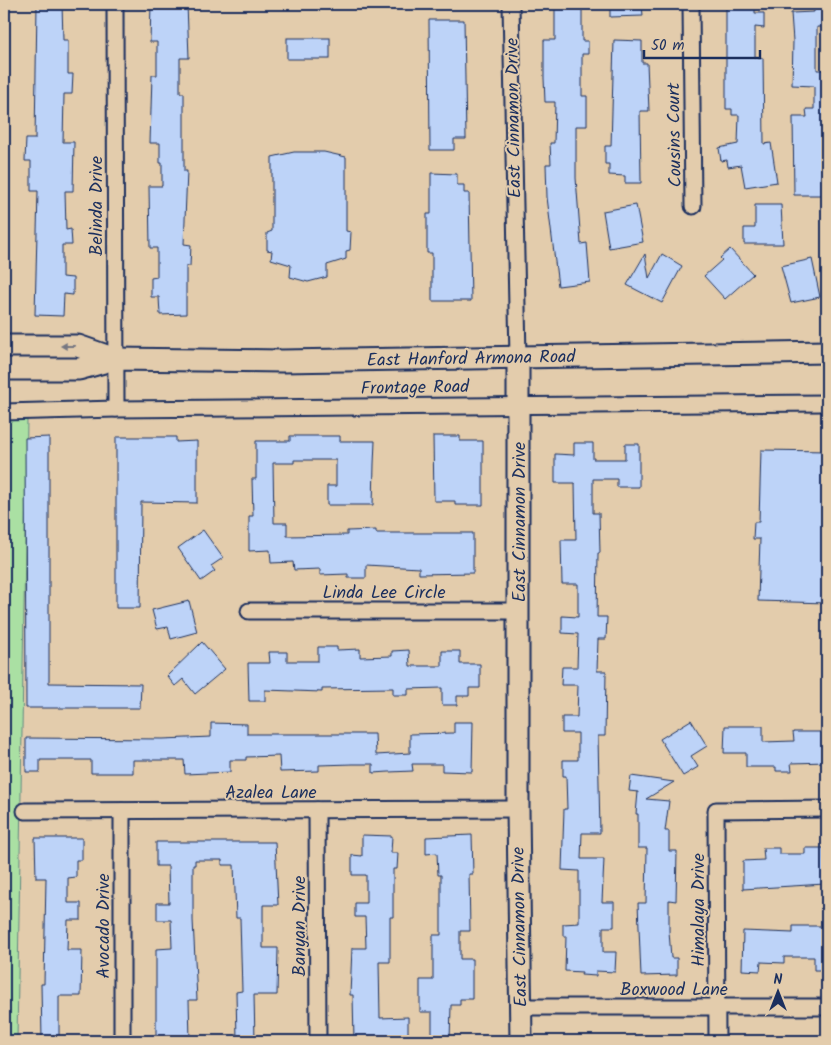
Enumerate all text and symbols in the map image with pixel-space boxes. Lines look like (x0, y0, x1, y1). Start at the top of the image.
scale bar (644, 28, 760, 60)
text: 50 m (651, 34, 685, 58)
street label: East Cinnamon Drive (499, 38, 530, 198)
street label: Cousins Court (660, 81, 691, 187)
street label: Belinda Drive (83, 156, 112, 256)
one-way arrow (60, 342, 76, 350)
street label: East Hanford Armona Road (366, 343, 577, 376)
street label: Frontage Road (361, 373, 471, 404)
street label: East Cinnamon Drive (506, 442, 535, 602)
street label: Linda Lee Circle (322, 579, 446, 608)
street label: Azalea Lane (225, 779, 317, 808)
street label: East Cinnamon Drive (505, 847, 536, 1007)
street label: Himalaya Drive (685, 853, 714, 967)
street label: Avocado Drive (90, 873, 119, 979)
street label: Banyan Drive (286, 876, 315, 976)
north arrow (754, 968, 804, 1018)
text: N (774, 969, 783, 991)
street label: Boxwood Lane (620, 976, 728, 1005)

